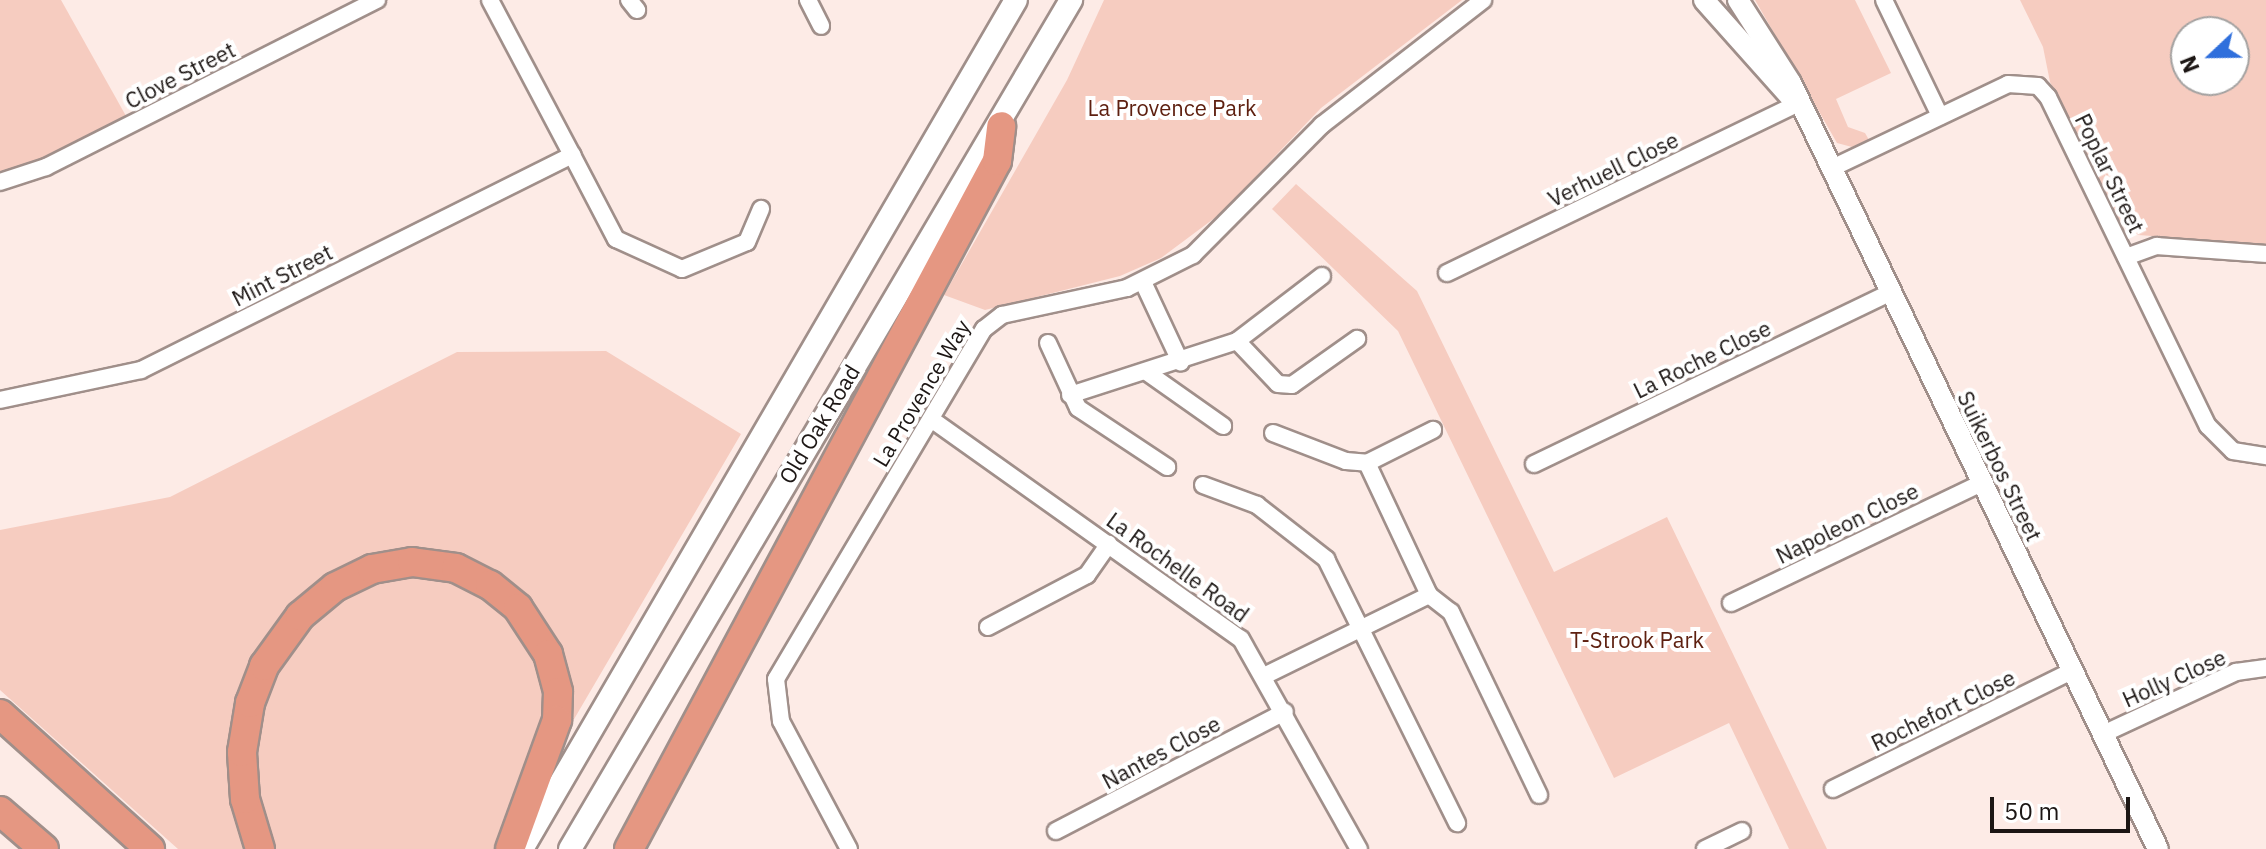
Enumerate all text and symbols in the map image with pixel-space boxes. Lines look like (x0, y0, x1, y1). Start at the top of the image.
north arrow (2170, 16, 2250, 96)
street label: Clove Street (121, 36, 239, 114)
text: N (2173, 52, 2206, 77)
park label: La Provence Park (1087, 95, 1257, 121)
street label: Poplar Street (2070, 109, 2150, 237)
street label: Verhuell Close (1544, 126, 1682, 212)
street label: Mint Street (227, 238, 337, 312)
street label: La Roche Close (1629, 314, 1775, 404)
street label: La Provence Way (867, 315, 975, 471)
street label: Old Oak Road (773, 360, 865, 488)
street label: Suikerbos Street (1952, 387, 2048, 545)
street label: Napoleon Close (1771, 477, 1923, 569)
street label: La Rochelle Road (1102, 507, 1254, 627)
park label: T-Strook Park (1570, 627, 1704, 653)
street label: Holly Close (2118, 643, 2230, 713)
street label: Rochefort Close (1867, 664, 2019, 756)
street label: Nantes Close (1097, 710, 1225, 794)
scale bar (1994, 781, 2134, 831)
text: 50 m (2004, 795, 2059, 827)

